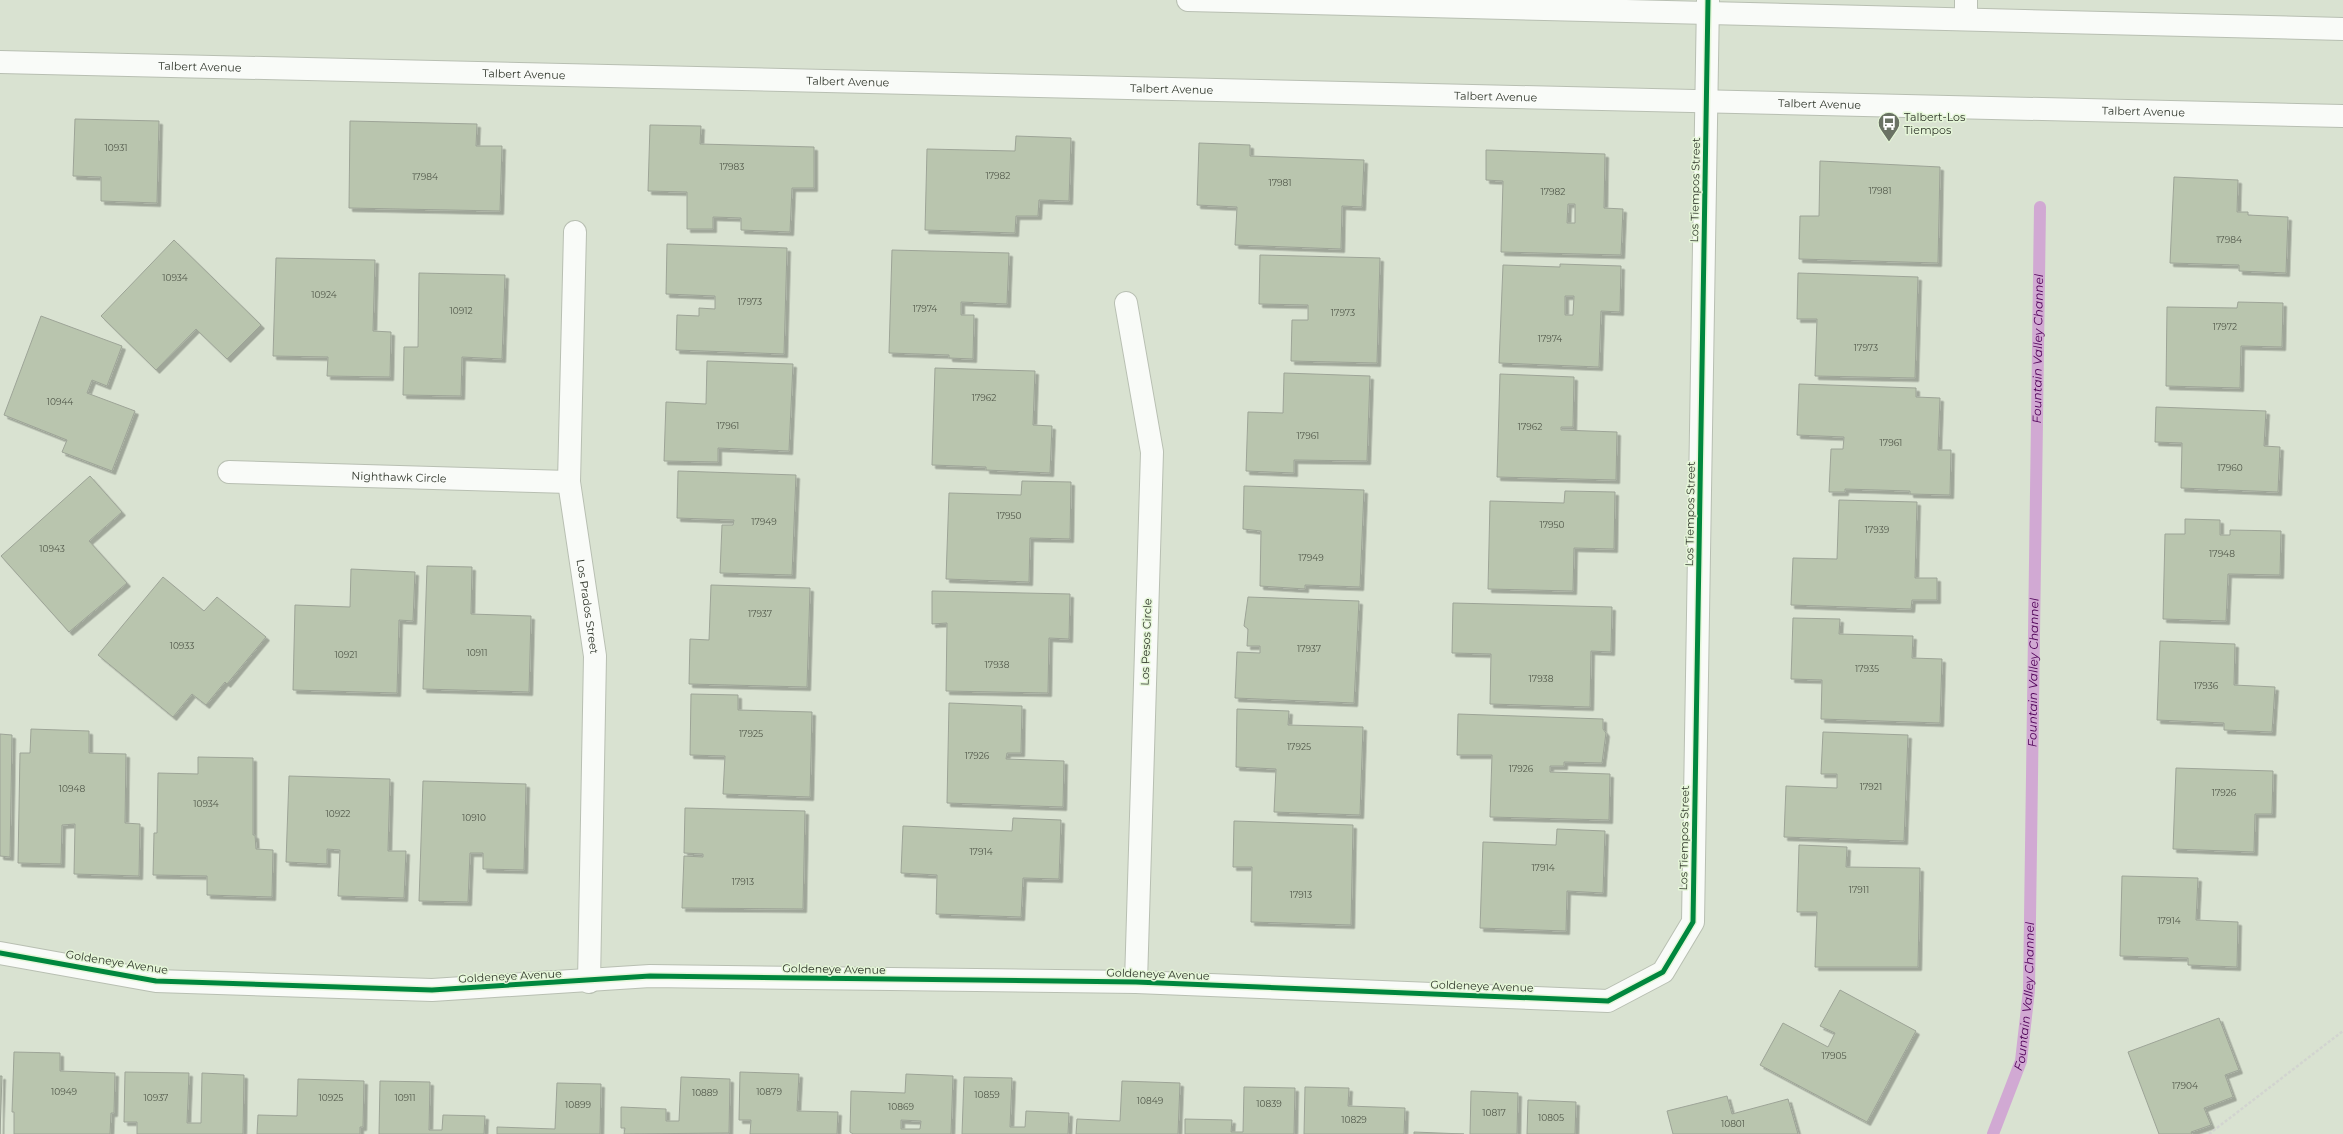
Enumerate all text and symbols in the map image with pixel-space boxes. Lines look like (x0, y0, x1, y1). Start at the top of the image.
street label: Talbert Avenue (158, 59, 242, 75)
street label: Talbert Avenue (482, 66, 566, 82)
street label: Talbert Avenue (806, 74, 890, 90)
street label: Talbert Avenue (1130, 81, 1214, 97)
street label: Talbert Avenue (1454, 89, 1538, 104)
street label: Talbert Avenue (1778, 96, 1862, 112)
street label: Talbert Avenue (2102, 103, 2185, 119)
bus stop icon: Talbert-Los Tiempos (1876, 110, 1902, 143)
place label: Talbert-Los Tiempos (1904, 110, 1966, 137)
street label: Los Tiempos Street (1687, 137, 1703, 243)
house number: 10931 (105, 142, 127, 153)
house number: 17983 (720, 161, 744, 172)
house number: 17982 (986, 170, 1010, 181)
house number: 17984 (412, 171, 438, 182)
house number: 17981 (1268, 177, 1292, 188)
house number: 17981 (1868, 185, 1892, 196)
house number: 17982 (1541, 186, 1565, 197)
house number: 17984 (2216, 234, 2242, 245)
house number: 10934 (162, 272, 188, 283)
water label: Fountain Valley Channel (2029, 273, 2046, 423)
house number: 10924 (311, 289, 337, 300)
house number: 17973 (738, 296, 762, 307)
house number: 17974 (913, 303, 937, 314)
house number: 10912 (449, 305, 473, 316)
house number: 17973 (1331, 307, 1355, 318)
house number: 17972 (2213, 321, 2237, 332)
house number: 17974 (1538, 333, 1562, 344)
house number: 17973 (1854, 342, 1878, 353)
house number: 17962 (972, 392, 996, 403)
house number: 10944 (47, 396, 73, 407)
house number: 17961 (717, 420, 739, 431)
house number: 17962 (1518, 421, 1542, 432)
house number: 17961 (1297, 430, 1319, 441)
house number: 17961 (1880, 437, 1902, 448)
street label: Los Tiempos Street (1682, 461, 1698, 567)
house number: 17960 (2217, 462, 2243, 473)
street label: Nighthawk Circle (351, 469, 447, 485)
house number: 17950 (996, 510, 1022, 521)
house number: 17949 (751, 516, 777, 527)
house number: 17950 (1539, 519, 1565, 530)
house number: 17939 (1865, 524, 1890, 535)
house number: 10943 (39, 543, 65, 554)
house number: 17948 (2209, 548, 2235, 559)
house number: 17949 (1298, 552, 1324, 563)
street label: Los Prados Street (574, 558, 602, 655)
water label: Fountain Valley Channel (2024, 597, 2042, 747)
street label: Los Pesos Circle (1137, 598, 1155, 686)
house number: 17937 (748, 608, 772, 619)
house number: 10933 (170, 640, 194, 651)
house number: 17937 (1297, 643, 1321, 654)
house number: 10911 (466, 647, 488, 658)
house number: 10921 (334, 649, 358, 660)
house number: 17938 (985, 659, 1010, 670)
house number: 17935 (1855, 663, 1879, 674)
house number: 17938 (1529, 673, 1554, 684)
house number: 17936 (2194, 680, 2219, 691)
house number: 17925 (739, 728, 763, 739)
house number: 17925 (1287, 741, 1311, 752)
house number: 17926 (965, 750, 990, 761)
house number: 17926 (1509, 763, 1534, 774)
house number: 17921 (1860, 781, 1882, 792)
house number: 10948 (59, 783, 85, 794)
street label: Los Tiempos Street (1676, 785, 1692, 891)
house number: 17926 (2212, 787, 2237, 798)
house number: 10934 (193, 798, 219, 809)
house number: 10922 (326, 808, 350, 819)
house number: 10910 (462, 812, 486, 823)
house number: 17914 (969, 846, 993, 857)
house number: 17914 (1531, 862, 1555, 873)
house number: 17913 (732, 876, 754, 887)
house number: 17911 (1849, 884, 1869, 895)
house number: 17913 (1290, 889, 1312, 900)
house number: 17914 (2157, 915, 2181, 926)
water label: Fountain Valley Channel (2010, 921, 2037, 1073)
street label: Goldeneye Avenue (65, 947, 169, 977)
street label: Goldeneye Avenue (782, 961, 886, 977)
street label: Goldeneye Avenue (1106, 965, 1210, 983)
street label: Goldeneye Avenue (458, 966, 562, 986)
street label: Goldeneye Avenue (1430, 977, 1534, 995)
house number: 17905 (1821, 1050, 1847, 1061)
house number: 17904 (2172, 1080, 2198, 1091)
house number: 10949 (51, 1086, 78, 1097)
house number: 10879 (756, 1086, 782, 1097)
house number: 10889 (692, 1087, 719, 1098)
house number: 10859 (974, 1089, 1000, 1100)
house number: 10937 (144, 1092, 168, 1103)
house number: 10925 (319, 1092, 343, 1103)
house number: 10911 (394, 1092, 416, 1103)
house number: 10849 (1137, 1095, 1164, 1106)
house number: 10839 (1256, 1098, 1282, 1109)
house number: 10899 (565, 1099, 591, 1110)
house number: 10869 (888, 1101, 914, 1112)
house number: 10817 (1482, 1107, 1506, 1118)
house number: 10805 (1538, 1112, 1564, 1123)
house number: 10829 (1341, 1114, 1367, 1125)
house number: 10801 (1721, 1118, 1745, 1129)

